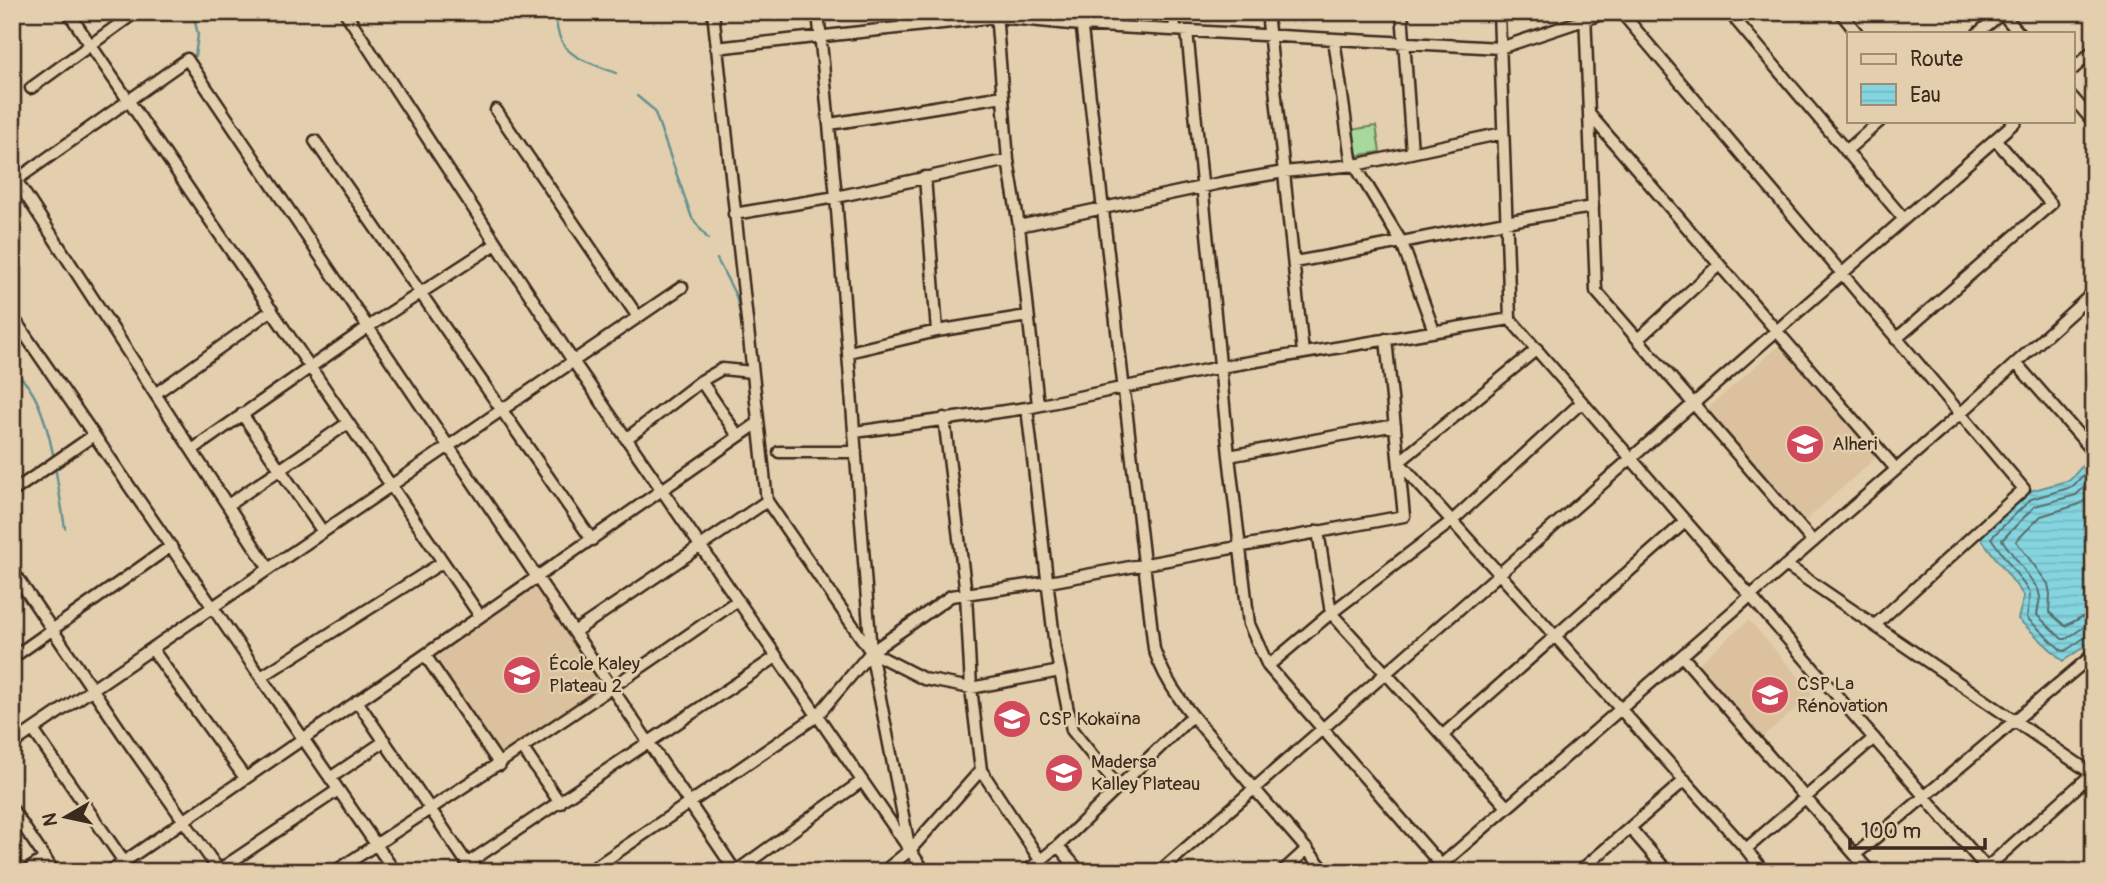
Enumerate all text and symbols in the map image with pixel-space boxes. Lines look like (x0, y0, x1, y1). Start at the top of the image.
legend (1847, 32, 2074, 122)
text: Route (1910, 46, 1963, 73)
text: Eau (1910, 82, 1941, 109)
school or university icon: Alheri (1784, 423, 1826, 465)
place label: Alheri (1832, 432, 1877, 456)
place label: École Kaley Plateau 2 (549, 652, 640, 698)
school or university icon: École Kaley Plateau 2 (501, 654, 543, 696)
place label: CSP La Rénovation (1797, 672, 1888, 718)
school or university icon: CSP La Rénovation (1749, 674, 1791, 716)
school or university icon: CSP Kokaïna (991, 698, 1033, 740)
place label: CSP Kokaïna (1039, 707, 1141, 731)
place label: Madersa Kalley Plateau (1091, 750, 1200, 796)
school or university icon: Madersa Kalley Plateau (1043, 752, 1085, 794)
north arrow (32, 782, 102, 852)
scale bar (1850, 807, 1985, 851)
text: N (37, 811, 63, 828)
text: 100 m (1861, 818, 1921, 845)

